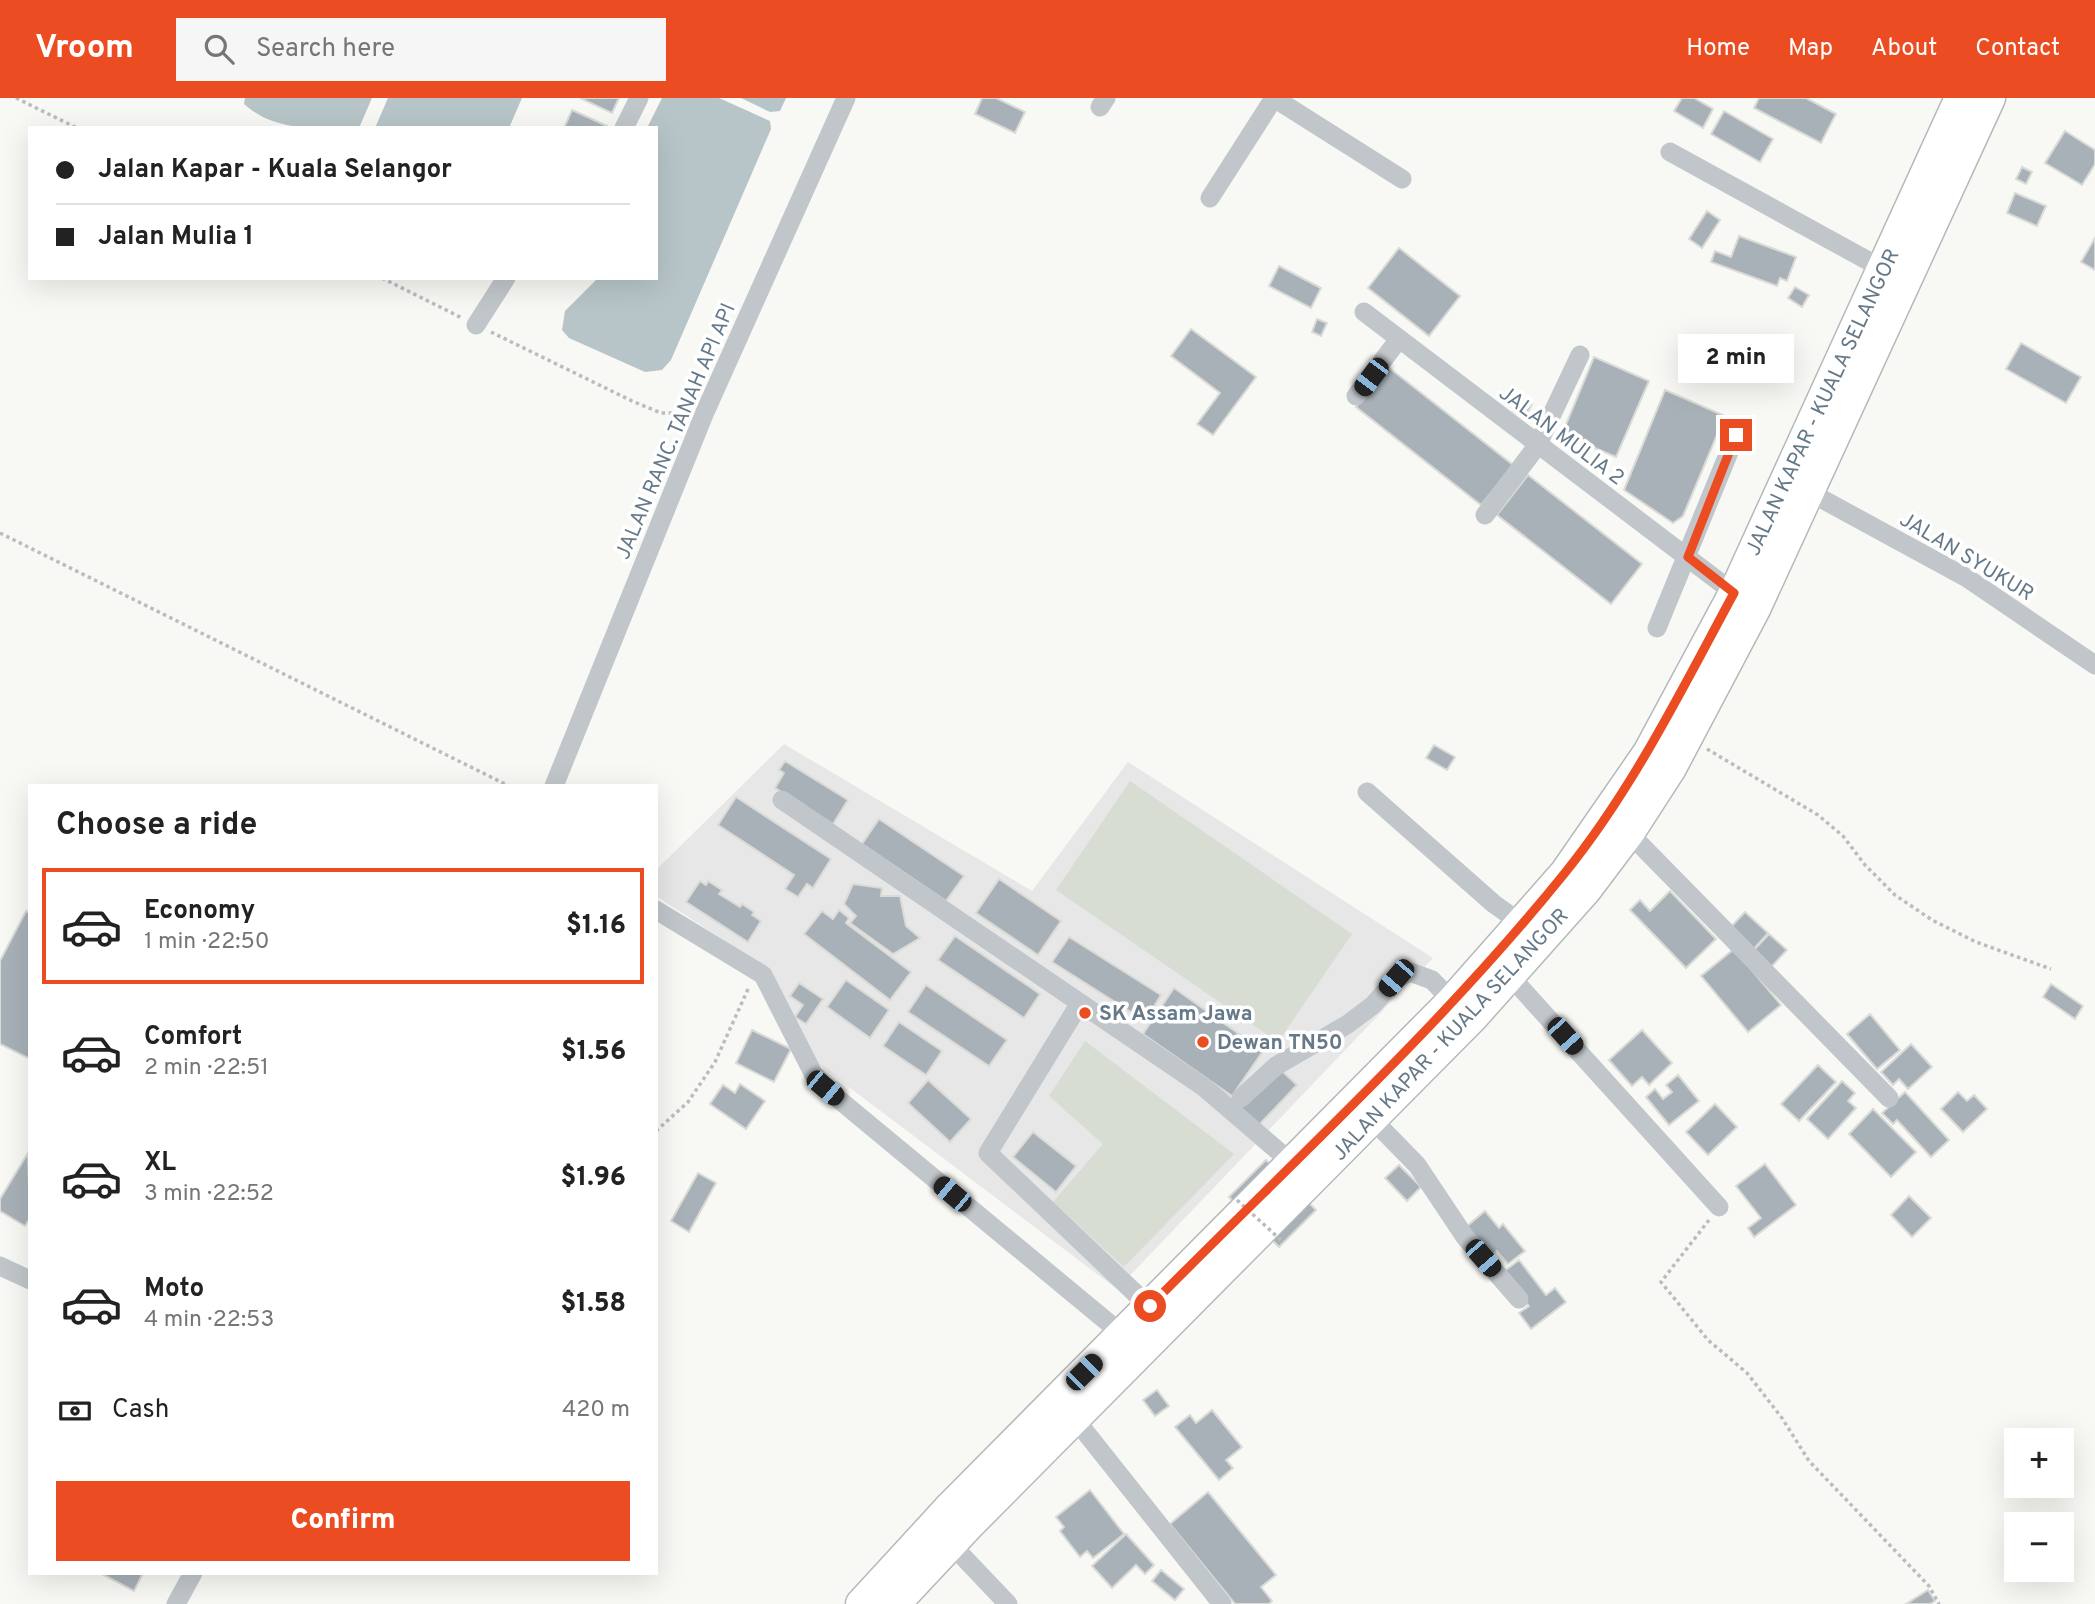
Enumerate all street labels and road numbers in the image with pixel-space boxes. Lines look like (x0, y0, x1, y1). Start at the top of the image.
street label: JALAN KAPAR - KUALA SELANGOR (1740, 245, 1907, 560)
street label: JALAN RANC. TANAH API API (610, 299, 743, 564)
street label: JALAN MULIA 2 (1493, 380, 1629, 492)
street label: JALAN SYUKUR (1894, 507, 2038, 608)
street label: JALAN KAPAR - KUALA SELANGOR (1327, 903, 1575, 1167)

